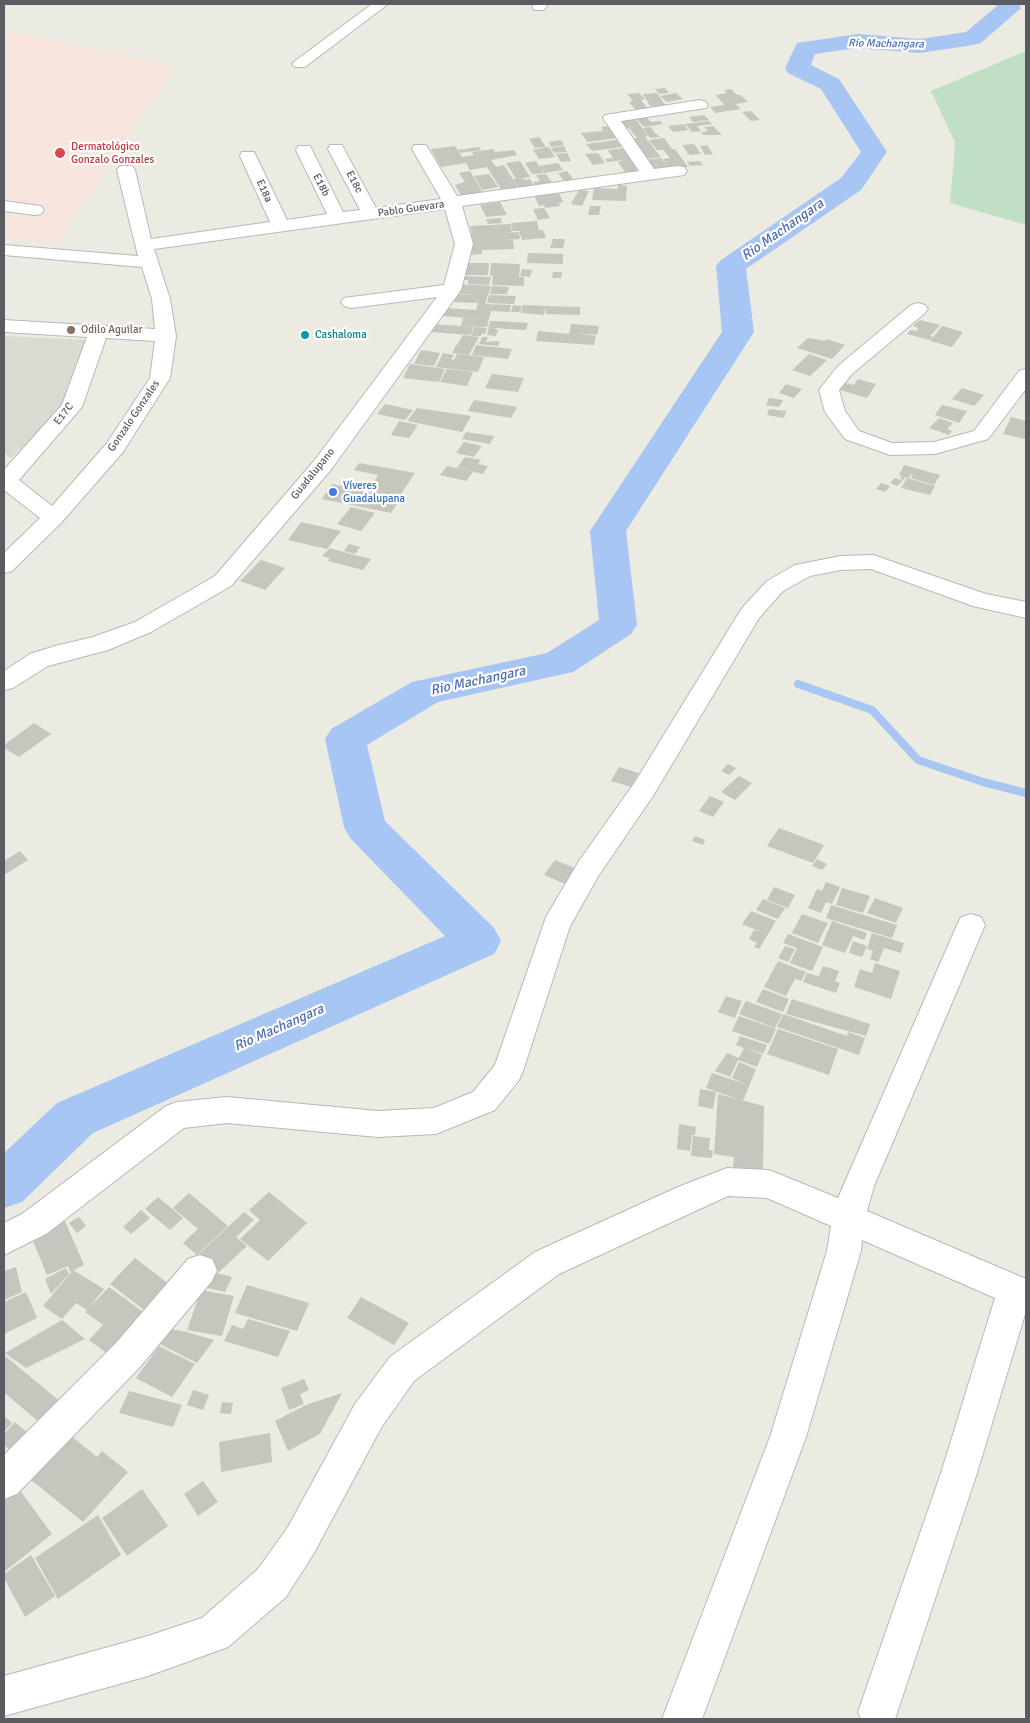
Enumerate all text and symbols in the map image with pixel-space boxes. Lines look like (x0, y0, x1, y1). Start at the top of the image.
water label: Río Machangara (848, 37, 924, 51)
place label: Dermatológico Gonzalo Gonzales (71, 140, 154, 166)
marker: Dermatológico Gonzalo Gonzales (53, 146, 67, 160)
street label: E18c (343, 169, 365, 195)
street label: E18b (310, 171, 332, 199)
street label: E18a (253, 177, 275, 205)
water label: Rio Machangara (739, 195, 827, 265)
street label: Pablo Guevara (377, 198, 445, 220)
place label: Odilo Aguilar (81, 323, 143, 337)
marker: Odilo Aguilar (65, 324, 77, 336)
place label: Cashaloma (315, 328, 367, 342)
marker: Cashaloma (299, 329, 311, 341)
street label: Gonzalo Gonzales (105, 378, 163, 454)
street label: E17C (51, 400, 77, 428)
street label: Guadalupano (288, 446, 338, 502)
place label: Víveres Guadalupana (343, 479, 405, 505)
marker: Víveres Guadalupana (327, 486, 339, 498)
water label: Rio Machangara (429, 663, 527, 699)
water label: Rio Machangara (232, 1001, 326, 1055)

